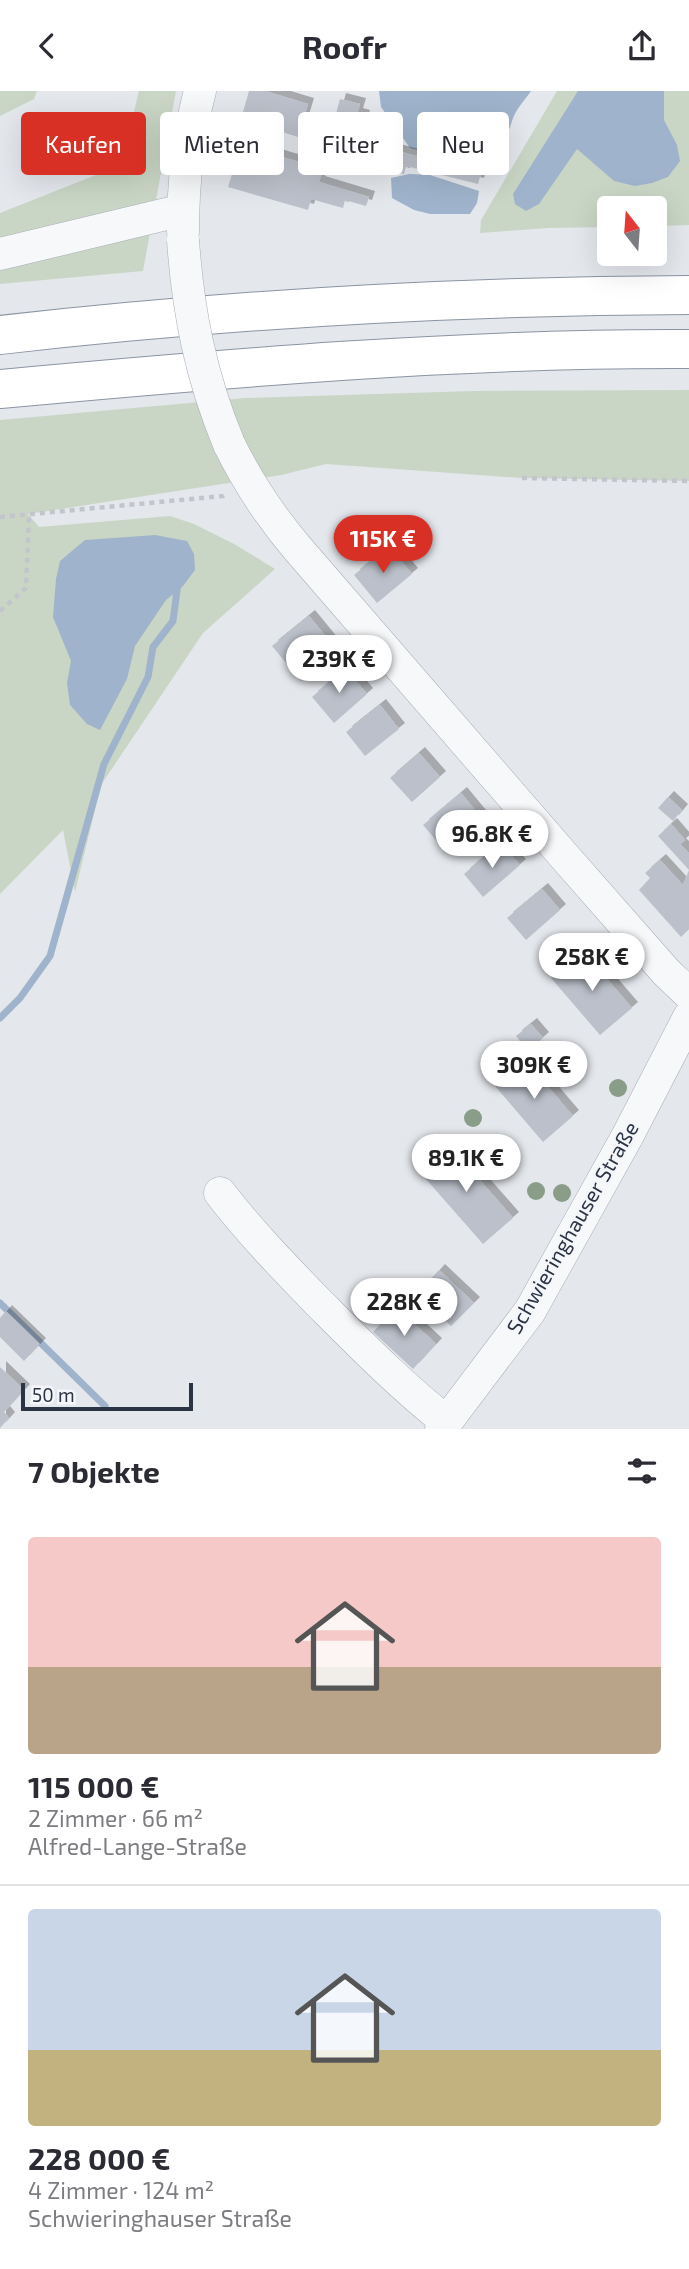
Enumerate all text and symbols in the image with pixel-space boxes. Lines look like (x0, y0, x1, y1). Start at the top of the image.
icon: back (28, 27, 66, 65)
text: Roofr (302, 27, 387, 65)
icon: share (623, 27, 661, 65)
chip: Kaufen (21, 112, 146, 175)
chip: Mieten (160, 112, 284, 175)
chip: Filter (298, 112, 403, 175)
chip: Neu (417, 112, 509, 175)
north arrow (597, 196, 667, 266)
map controls (597, 196, 667, 266)
pin: 115K € (326, 515, 440, 575)
text: 115K € (350, 524, 416, 552)
pin: 239K € (282, 635, 396, 695)
text: 239K € (302, 644, 376, 672)
pin: 96.8K € (427, 811, 557, 870)
text: 96.8K € (451, 819, 533, 847)
pin: 258K € (535, 933, 649, 993)
text: 258K € (555, 942, 629, 970)
pin: 309K € (477, 1041, 591, 1101)
text: 309K € (496, 1050, 572, 1078)
street label: Schwieringhauser Straße (501, 1117, 643, 1338)
pin: 89.1K € (401, 1135, 531, 1194)
text: 89.1K € (428, 1143, 504, 1171)
pin: 228K € (347, 1279, 461, 1338)
text: 228K € (366, 1287, 442, 1315)
scale bar (21, 1380, 192, 1412)
text: 50 m (32, 1383, 75, 1406)
icon: filters (623, 1452, 661, 1490)
text: 7 Objekte (28, 1453, 160, 1489)
icon: home (282, 1583, 408, 1709)
text: 115 000 € (28, 1768, 160, 1804)
text: 2 Zimmer · 66 m² (28, 1804, 203, 1832)
text: Alfred-Lange-Straße (28, 1832, 247, 1860)
icon: home (282, 1955, 408, 2081)
text: 228 000 € (28, 2140, 171, 2176)
text: 4 Zimmer · 124 m² (28, 2176, 214, 2204)
text: Schwieringhauser Straße (28, 2204, 292, 2232)

